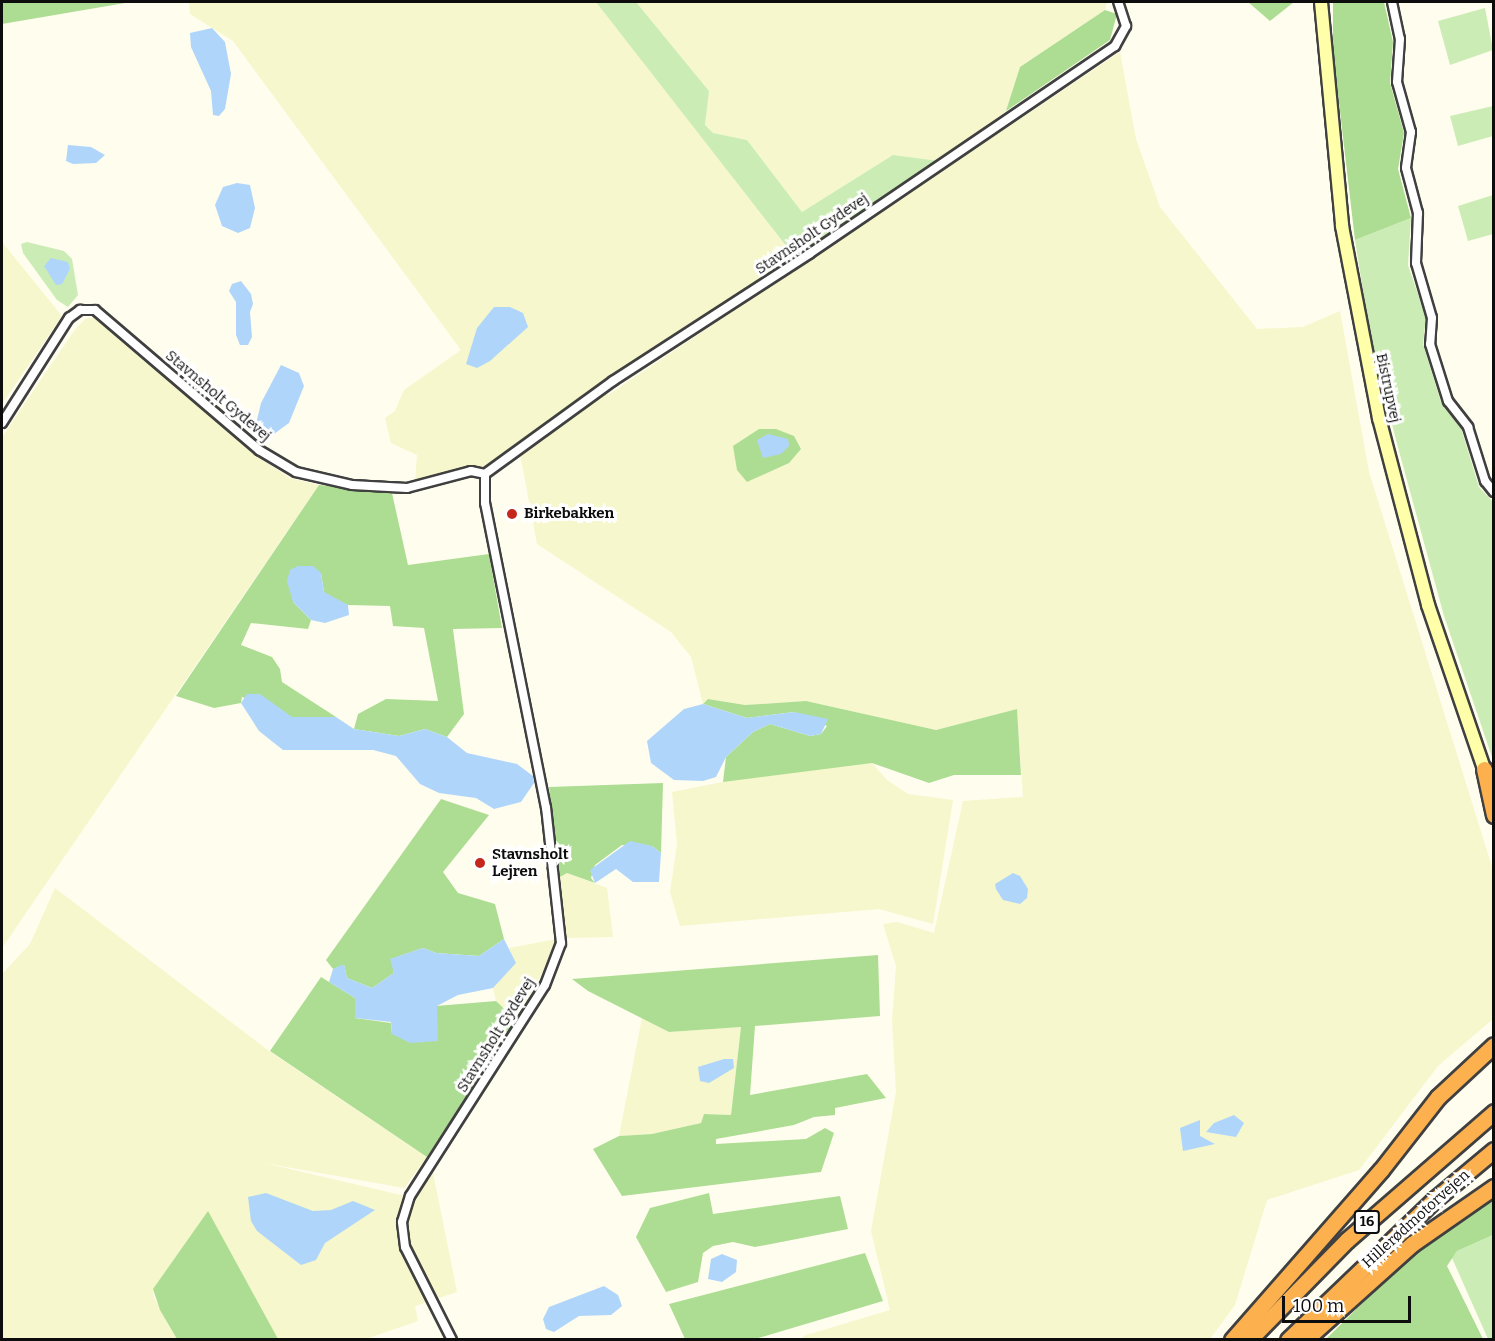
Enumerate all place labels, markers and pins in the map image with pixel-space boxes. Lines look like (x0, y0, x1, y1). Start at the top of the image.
place label: Birkebakken (524, 505, 614, 523)
marker: Birkebakken (505, 507, 519, 521)
place label: Stavnsholt Lejren (492, 845, 569, 880)
marker: Stavnsholt Lejren (473, 856, 487, 870)

